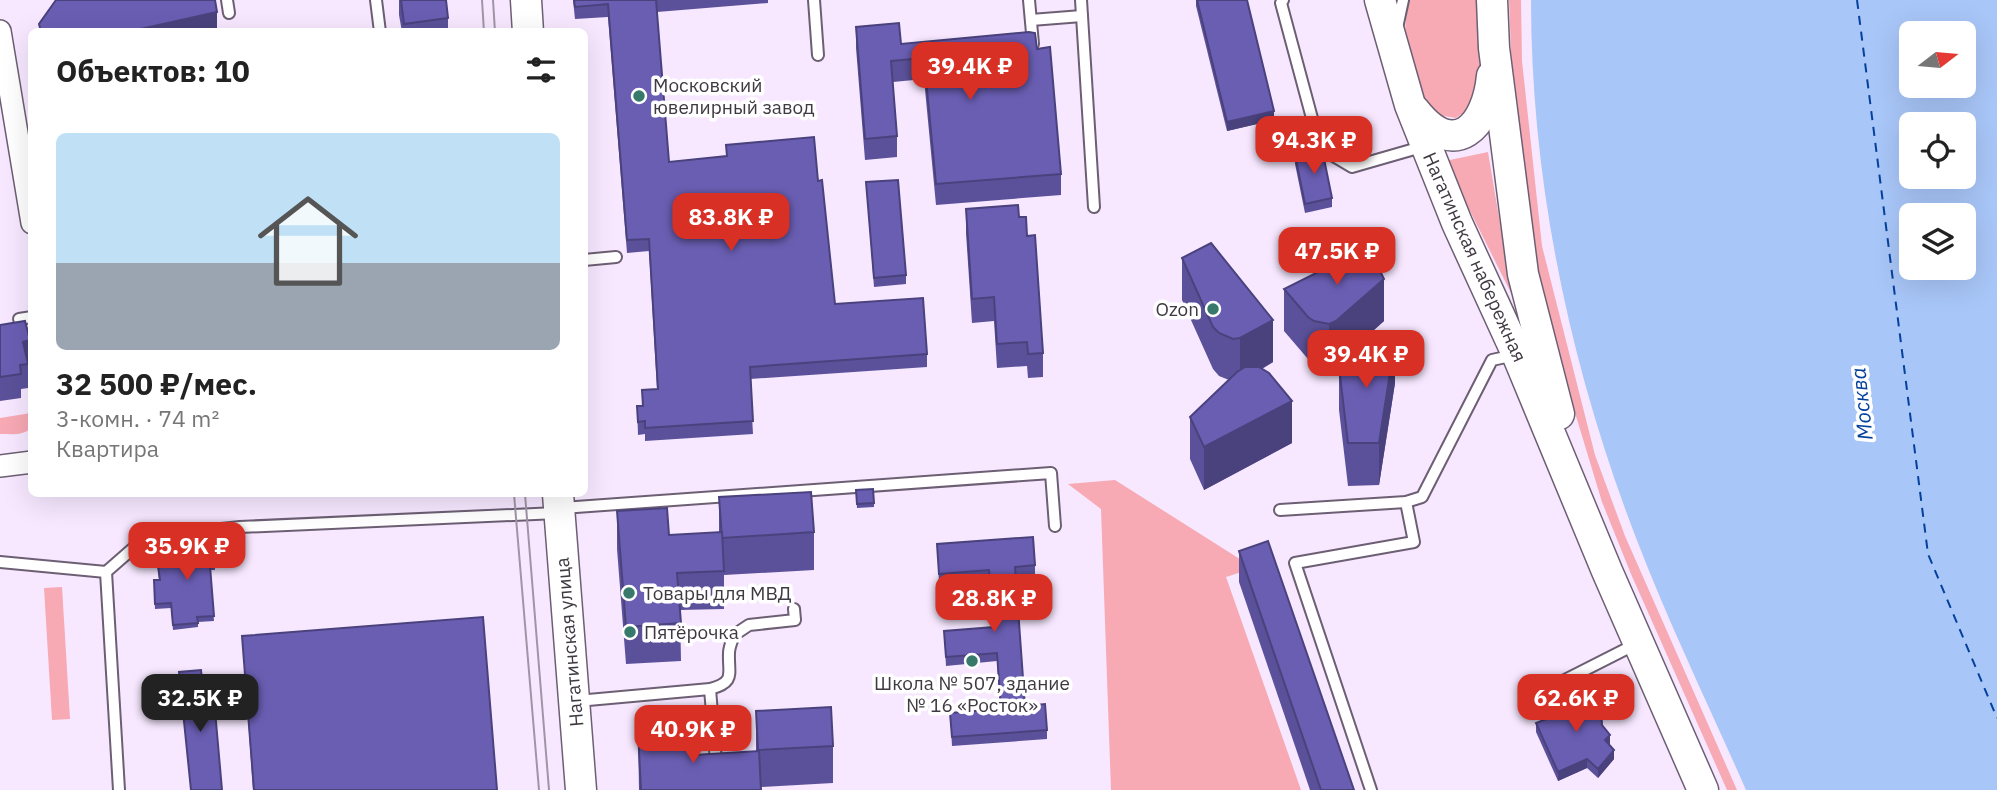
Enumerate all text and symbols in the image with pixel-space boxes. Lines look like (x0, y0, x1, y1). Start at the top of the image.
north arrow (1899, 21, 1976, 98)
map controls (1899, 21, 1976, 280)
pin: 39.4K ₽ (905, 42, 1035, 102)
text: 39.4K ₽ (927, 50, 1013, 80)
text: Объектов: 10 (56, 51, 250, 90)
icon: filters (522, 51, 560, 89)
place label: Московский ювелирный завод (653, 73, 815, 119)
marker: Московский ювелирный завод (631, 88, 647, 104)
button: locate (1899, 112, 1976, 189)
pin: 94.3K ₽ (1249, 116, 1379, 176)
text: 94.3K ₽ (1271, 124, 1357, 154)
street label: Нагатинская набережная (1418, 148, 1532, 366)
icon: home (245, 178, 371, 304)
pin: 83.8K ₽ (666, 194, 796, 253)
text: 83.8K ₽ (688, 201, 774, 231)
button: layers (1899, 203, 1976, 280)
pin: 47.5K ₽ (1272, 228, 1402, 287)
text: 47.5K ₽ (1294, 235, 1380, 265)
place label: Ozon (1155, 297, 1199, 321)
marker: Ozon (1205, 301, 1221, 317)
pin: 39.4K ₽ (1301, 330, 1431, 390)
text: 39.4K ₽ (1323, 338, 1409, 368)
text: 32 500 ₽/мес. (56, 364, 257, 403)
water label: Москва (1843, 366, 1879, 442)
text: 3-комн. · 74 m² (56, 403, 219, 433)
text: Квартира (56, 433, 159, 463)
pin: 35.9K ₽ (122, 522, 252, 582)
text: 35.9K ₽ (144, 530, 230, 560)
street label: Нагатинская улица (550, 556, 588, 728)
pin: 28.8K ₽ (929, 574, 1059, 634)
place label: Товары для МВД (643, 581, 792, 605)
text: 28.8K ₽ (951, 582, 1037, 612)
marker: Товары для МВД (621, 585, 637, 601)
place label: Пятёрочка (644, 620, 739, 644)
marker: Пятёрочка (622, 624, 638, 640)
marker: Школа № 507, здание № 16 «Росток» (964, 653, 980, 669)
place label: Школа № 507, здание № 16 «Росток» (874, 671, 1070, 717)
pin: 32.5K ₽ (135, 674, 265, 734)
pin: 62.6K ₽ (1511, 674, 1641, 734)
text: 32.5K ₽ (157, 682, 243, 712)
text: 62.6K ₽ (1533, 682, 1619, 712)
pin: 40.9K ₽ (628, 706, 758, 765)
text: 40.9K ₽ (650, 713, 736, 743)

